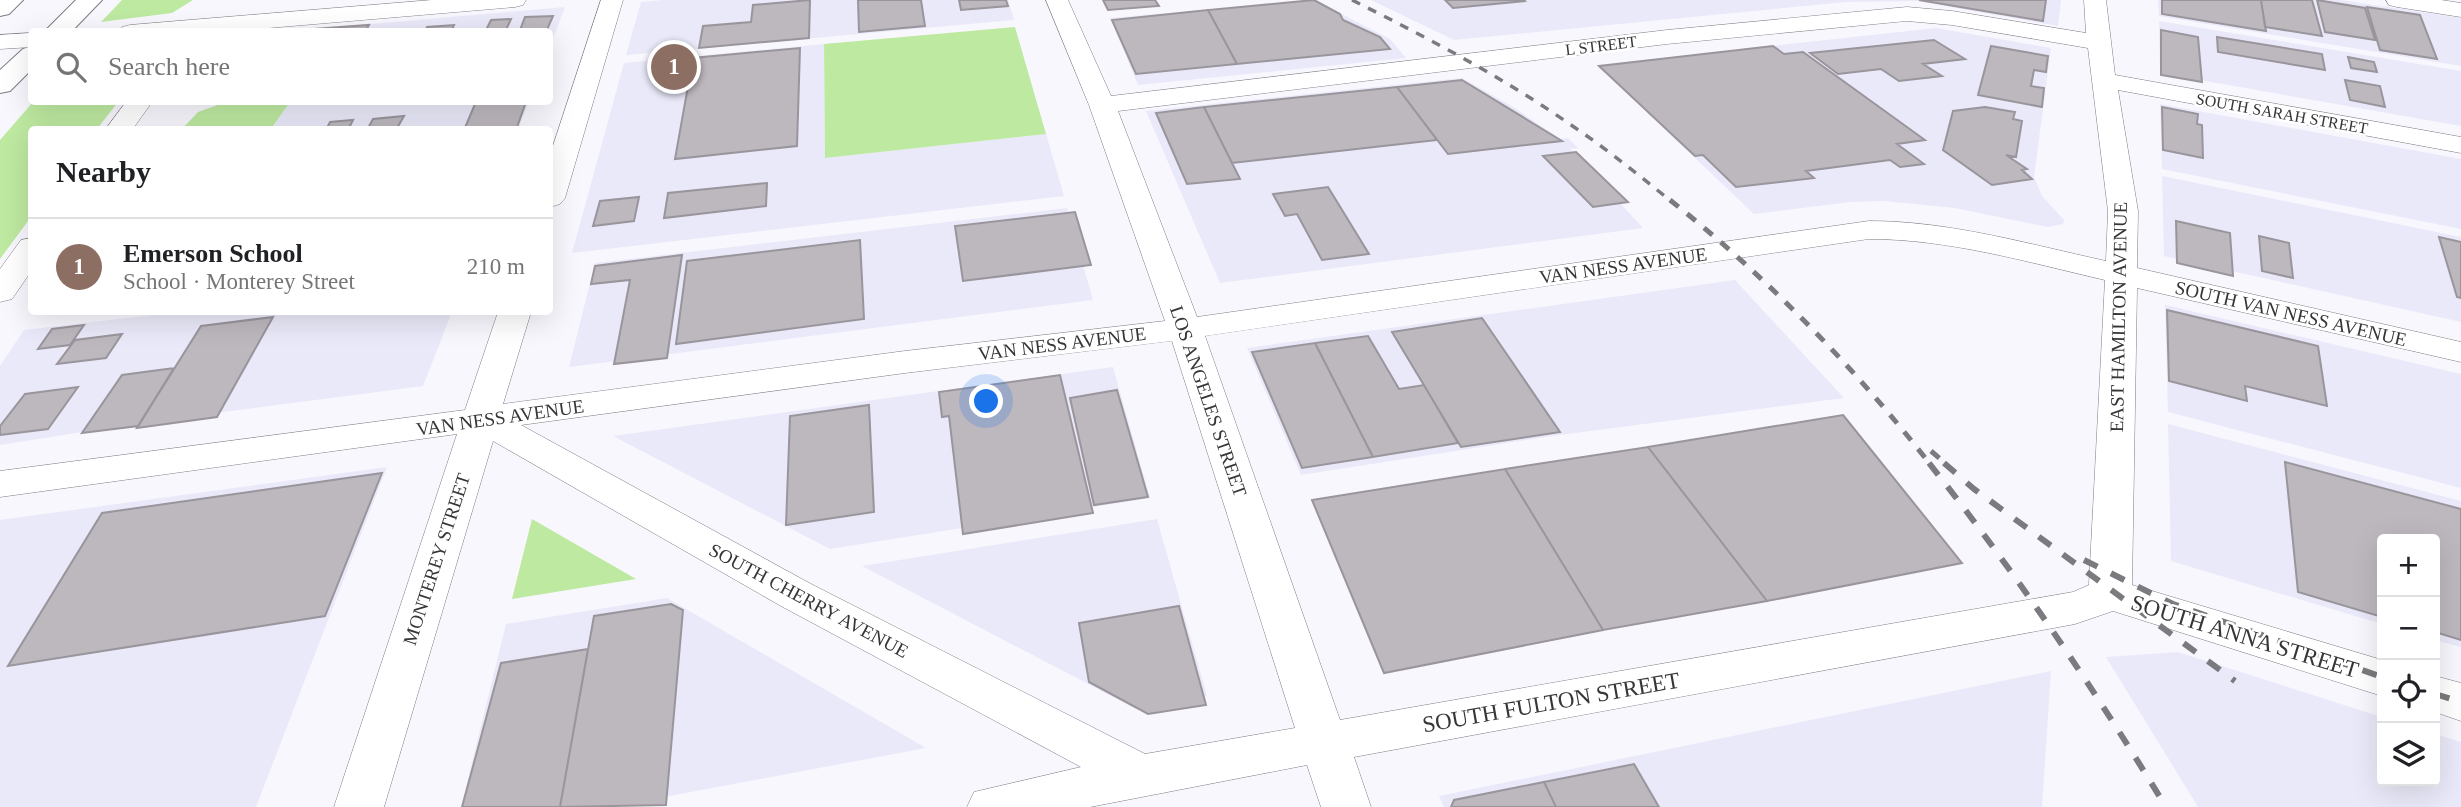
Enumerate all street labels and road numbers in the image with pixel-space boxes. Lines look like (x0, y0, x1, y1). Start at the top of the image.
street label: L STREET (1564, 33, 1638, 58)
street label: SOUTH SARAH STREET (2195, 90, 2369, 137)
street label: EAST HAMILTON AVENUE (2106, 202, 2131, 432)
street label: VAN NESS AVENUE (1538, 243, 1708, 288)
street label: SOUTH VAN NESS AVENUE (2173, 277, 2409, 350)
street label: LOS ANGELES STREET (1166, 303, 1251, 500)
street label: VAN NESS AVENUE (977, 323, 1147, 364)
street label: VAN NESS AVENUE (415, 395, 585, 440)
street label: MONTEREY STREET (399, 470, 474, 648)
street label: SOUTH CHERRY AVENUE (705, 539, 912, 662)
street label: SOUTH ANNA STREET (2128, 590, 2362, 683)
street label: SOUTH FULTON STREET (1421, 668, 1682, 737)

